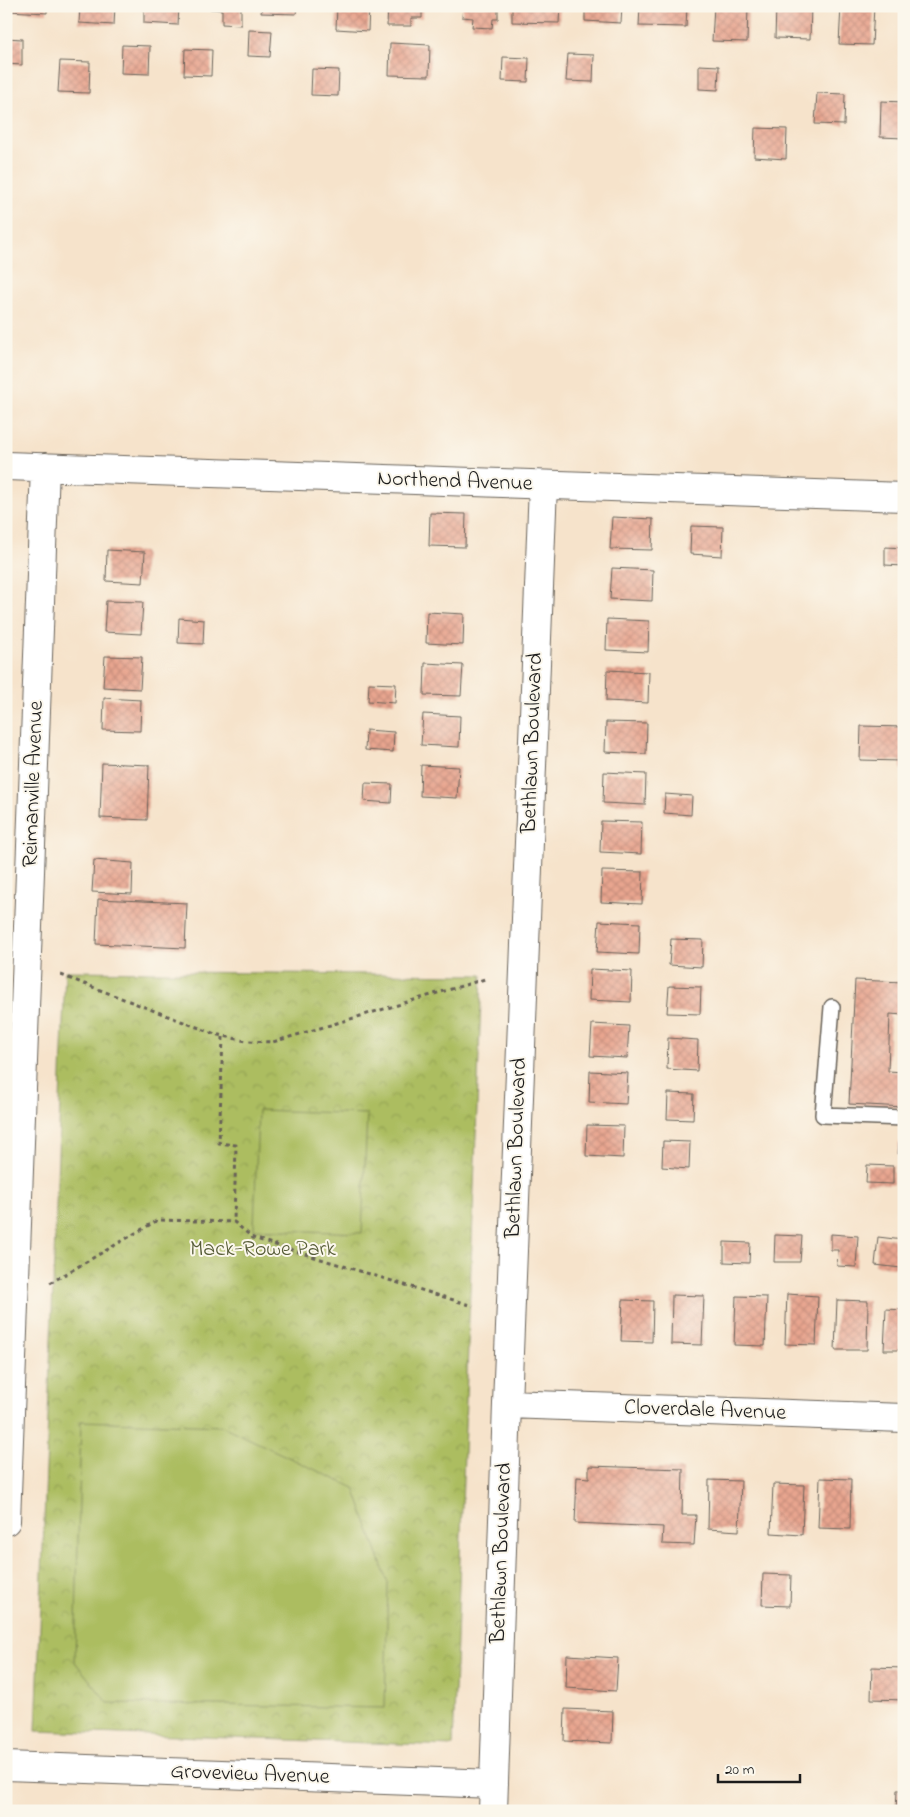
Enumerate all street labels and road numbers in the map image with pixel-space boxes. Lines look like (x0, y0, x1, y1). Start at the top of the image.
street label: Northend Avenue (377, 463, 533, 501)
street label: Bethlawn Boulevard (514, 652, 552, 835)
street label: Reimanville Avenue (15, 700, 53, 868)
street label: Bethlawn Boulevard (498, 1057, 536, 1240)
street label: Cloverdale Avenue (623, 1392, 787, 1430)
street label: Bethlawn Boulevard (483, 1462, 521, 1645)
street label: Groveview Avenue (170, 1756, 330, 1794)

